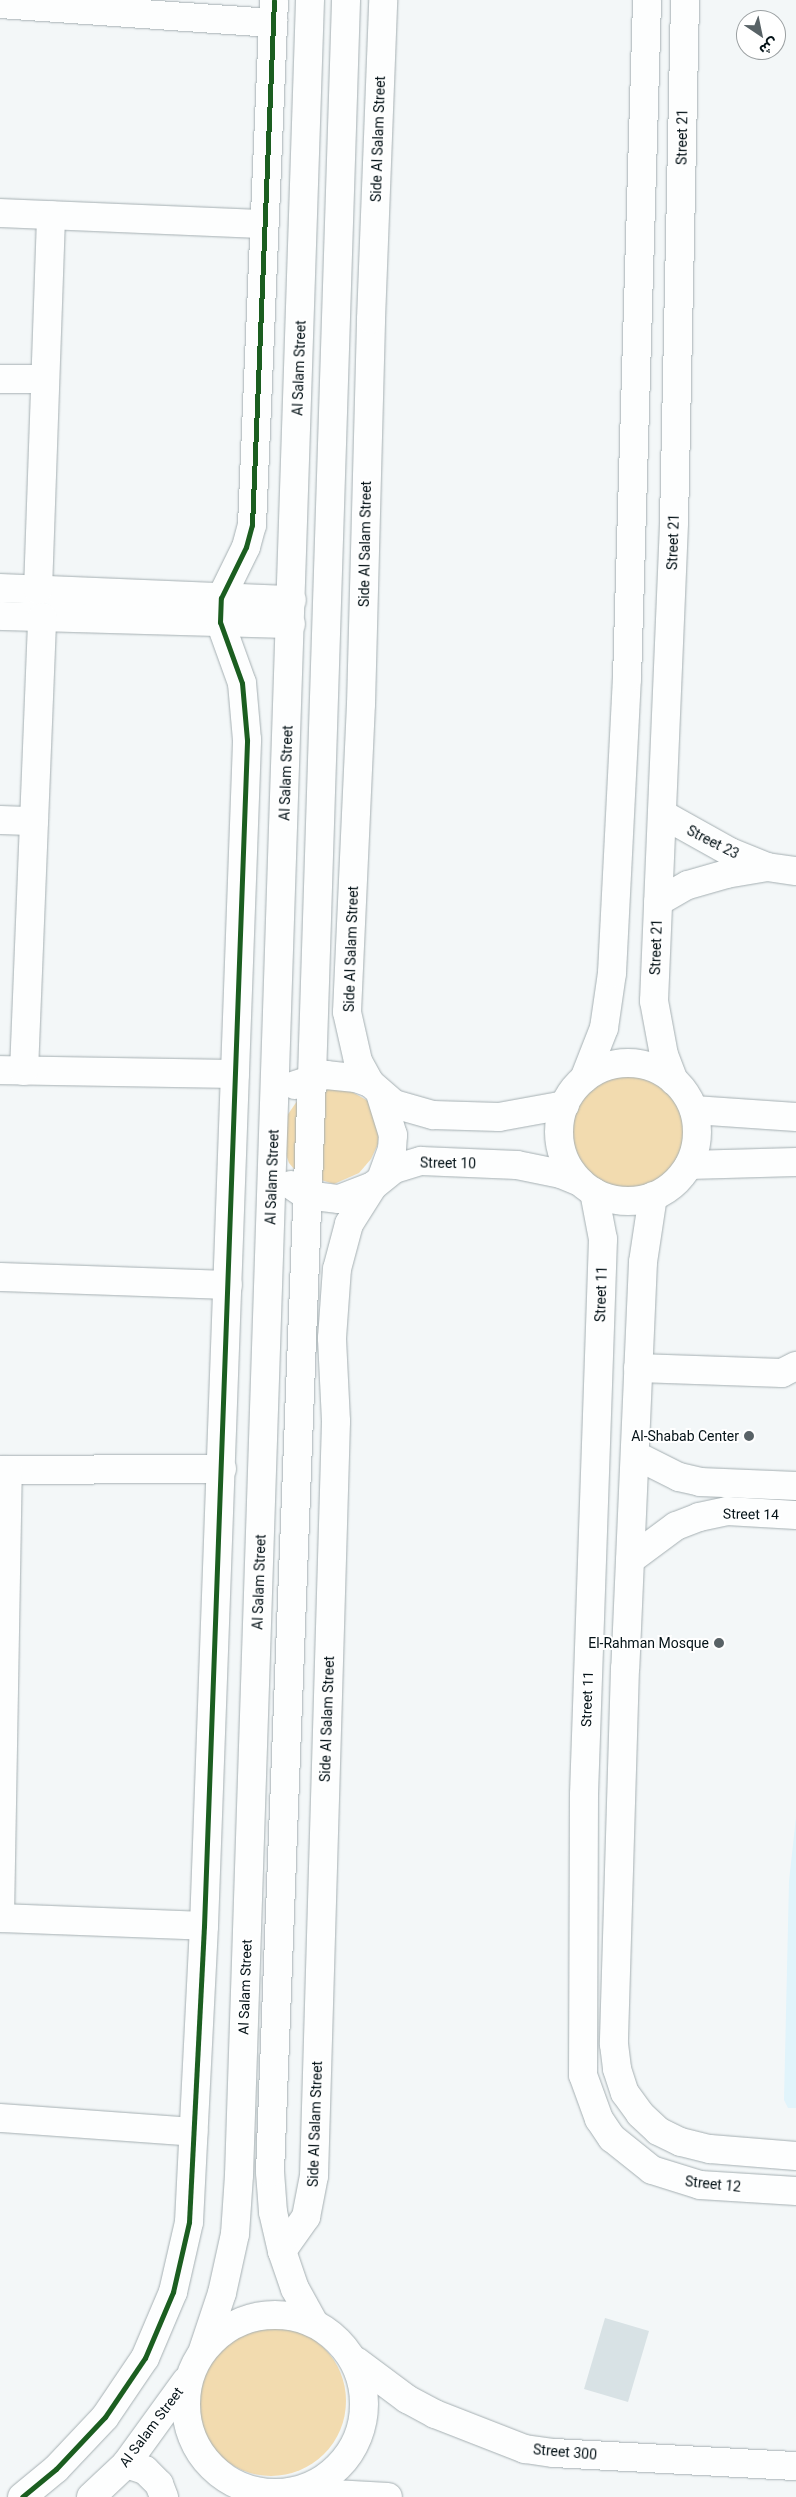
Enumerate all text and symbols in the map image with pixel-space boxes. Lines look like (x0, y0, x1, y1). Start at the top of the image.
north arrow (736, 10, 786, 60)
text: ش (756, 35, 781, 59)
street label: Side Al Salam Street (367, 76, 389, 202)
street label: Street 21 (673, 109, 691, 165)
street label: Al Salam Street (289, 320, 309, 416)
street label: Side Al Salam Street (356, 481, 374, 607)
street label: Street 21 (664, 514, 682, 570)
street label: Al Salam Street (276, 725, 296, 821)
street label: Street 23 (684, 822, 742, 862)
street label: Side Al Salam Street (340, 886, 362, 1012)
street label: Street 21 (647, 919, 665, 975)
street label: Al Salam Street (262, 1129, 282, 1225)
street label: Street 10 (420, 1154, 476, 1172)
street label: Street 11 (592, 1266, 610, 1322)
place label: Al-Shabab Center (631, 1428, 739, 1444)
marker: Al-Shabab Center (743, 1430, 755, 1442)
street label: Street 14 (723, 1505, 779, 1523)
street label: Al Salam Street (249, 1534, 269, 1630)
place label: El-Rahman Mosque (588, 1635, 709, 1651)
marker: El-Rahman Mosque (713, 1637, 725, 1649)
street label: Side Al Salam Street (316, 1656, 338, 1782)
street label: Street 11 (578, 1671, 596, 1727)
street label: Al Salam Street (235, 1939, 255, 2035)
street label: Side Al Salam Street (304, 2061, 326, 2187)
street label: Street 12 (684, 2173, 742, 2195)
street label: Al Salam Street (116, 2384, 186, 2470)
street label: Street 300 (532, 2441, 598, 2463)

